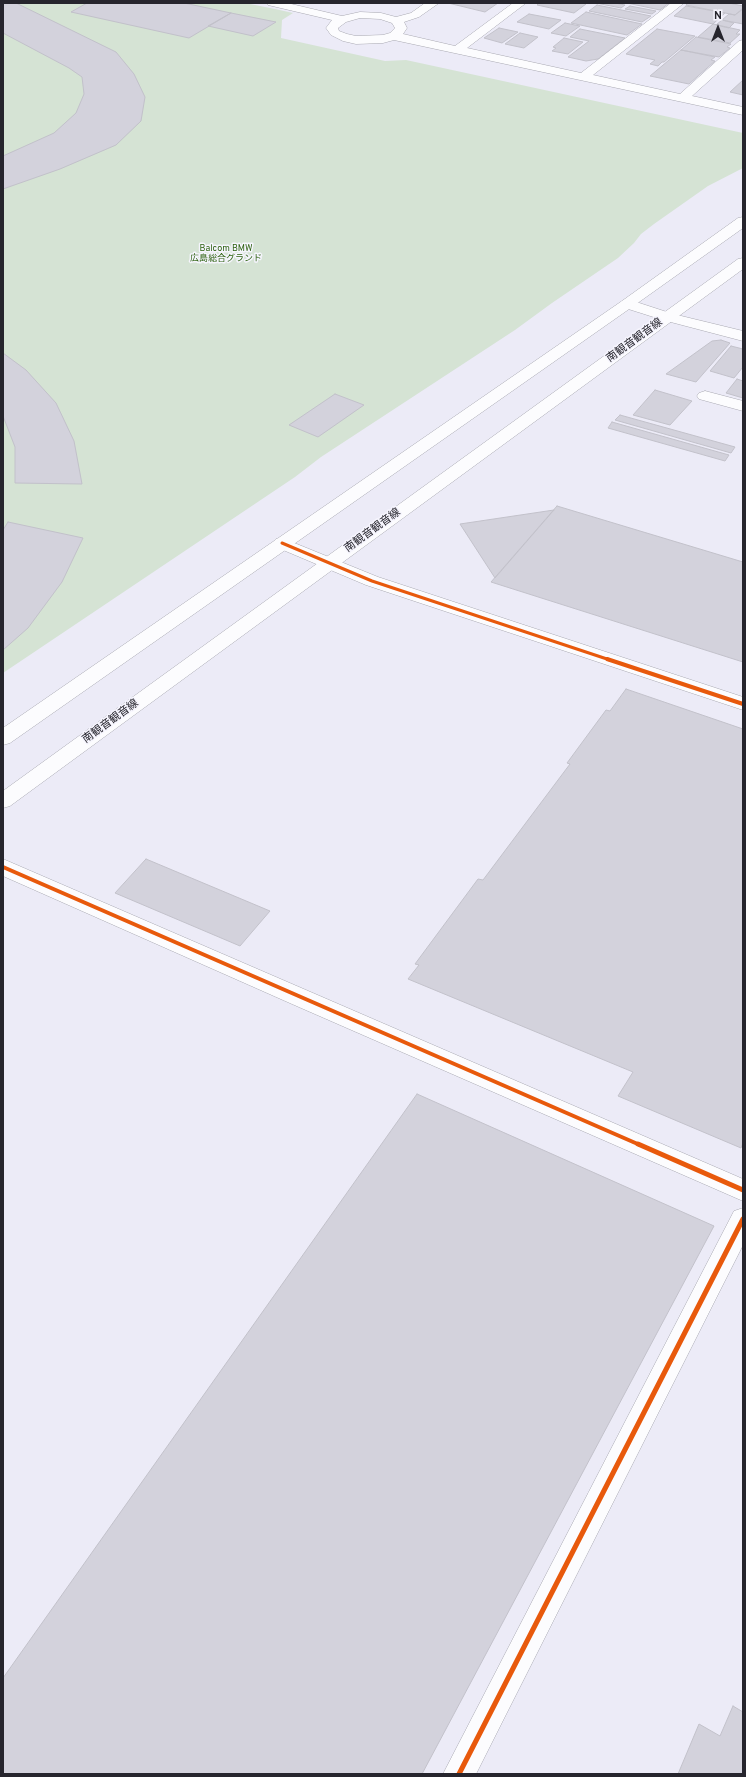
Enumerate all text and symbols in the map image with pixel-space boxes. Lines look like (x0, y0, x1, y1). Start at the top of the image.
north arrow (698, 8, 738, 48)
text: N (714, 9, 722, 23)
park label: Balcom BMW 広島総合グランド (190, 244, 262, 265)
street label: 南観音観音線 (604, 316, 666, 366)
street label: 南観音観音線 (342, 506, 404, 556)
street label: 南観音観音線 (80, 697, 142, 747)

